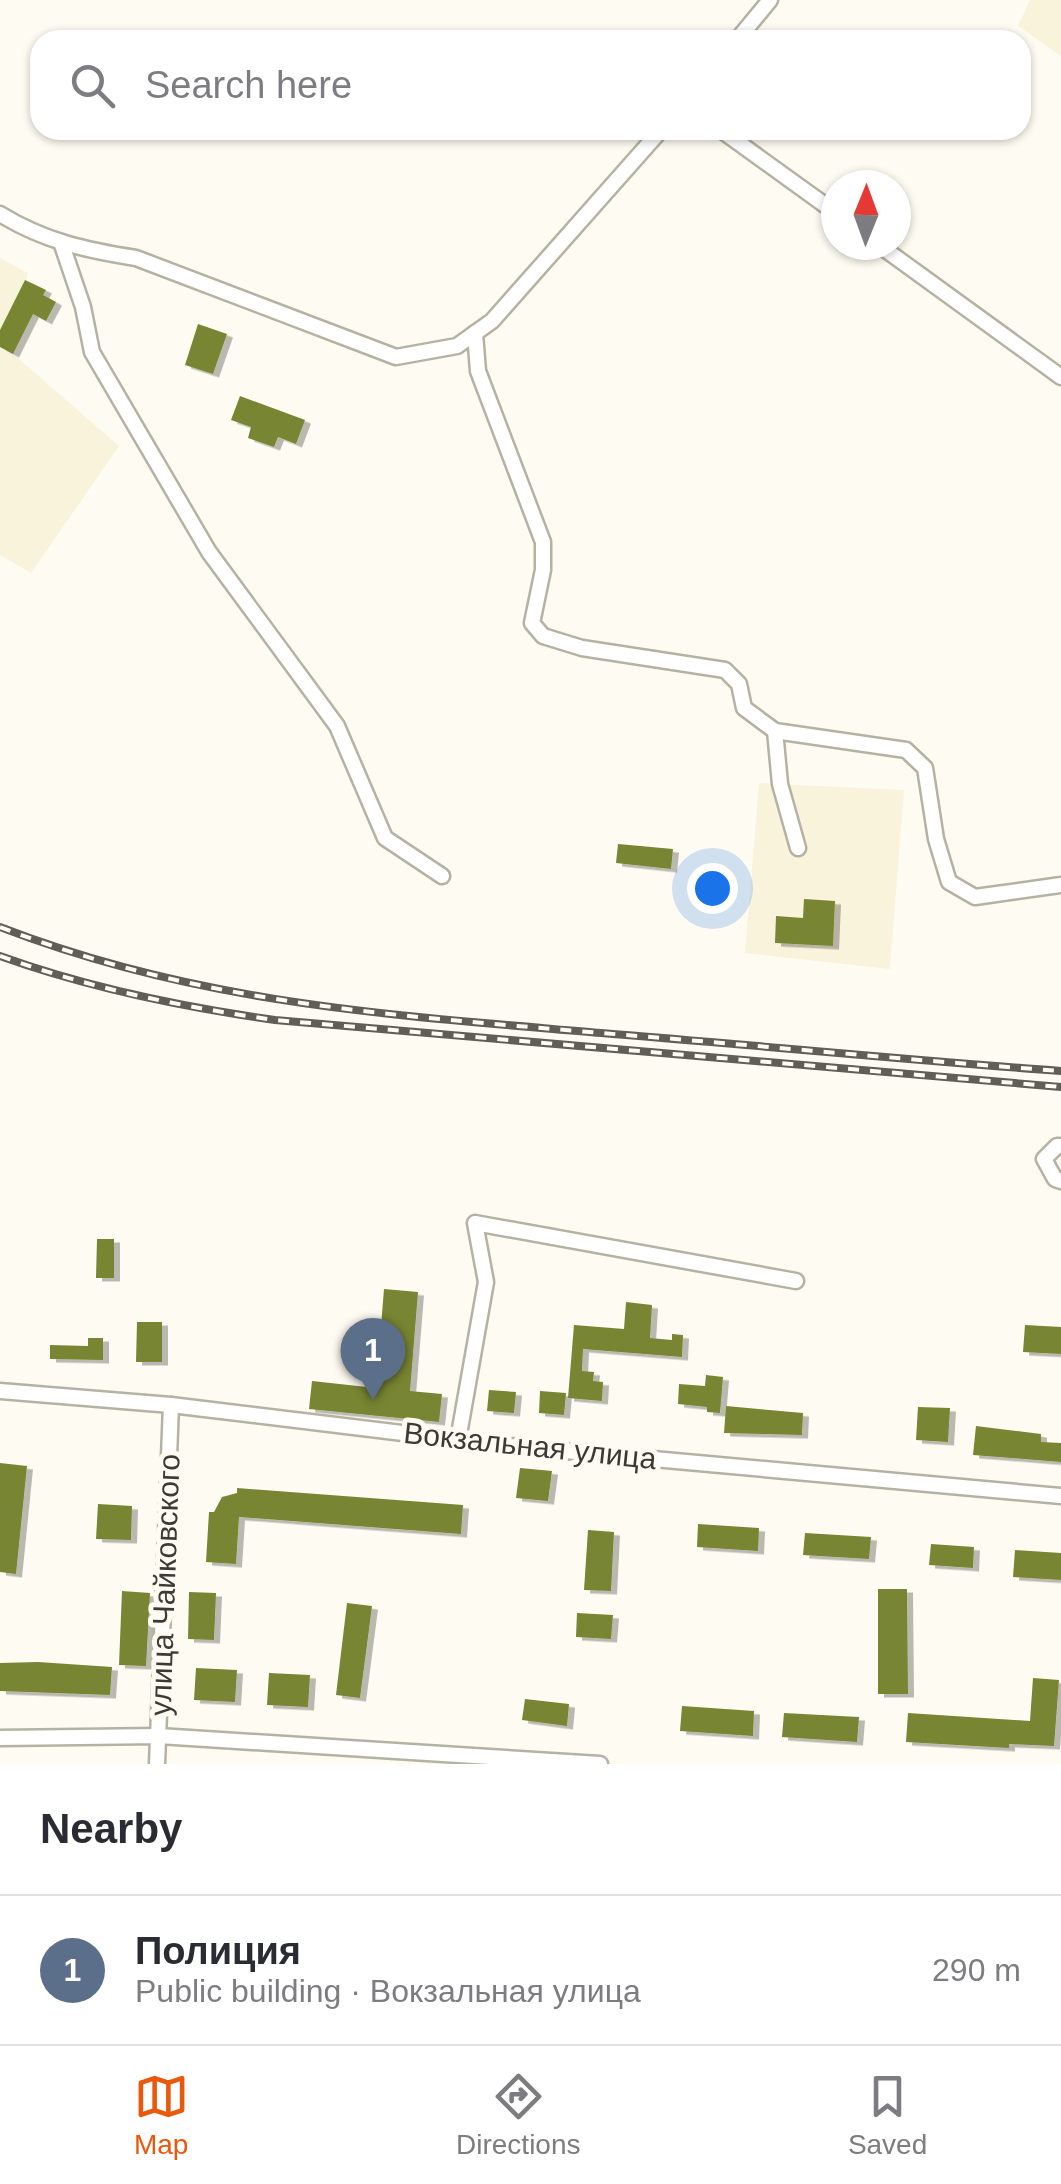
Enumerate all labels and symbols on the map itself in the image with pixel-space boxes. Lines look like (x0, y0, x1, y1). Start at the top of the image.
north arrow (821, 170, 911, 260)
your location (687, 863, 738, 914)
pin: 1 (340, 1318, 406, 1400)
street label: Вокзальная улица (402, 1416, 658, 1475)
street label: улица Чайковского (143, 1453, 186, 1717)

